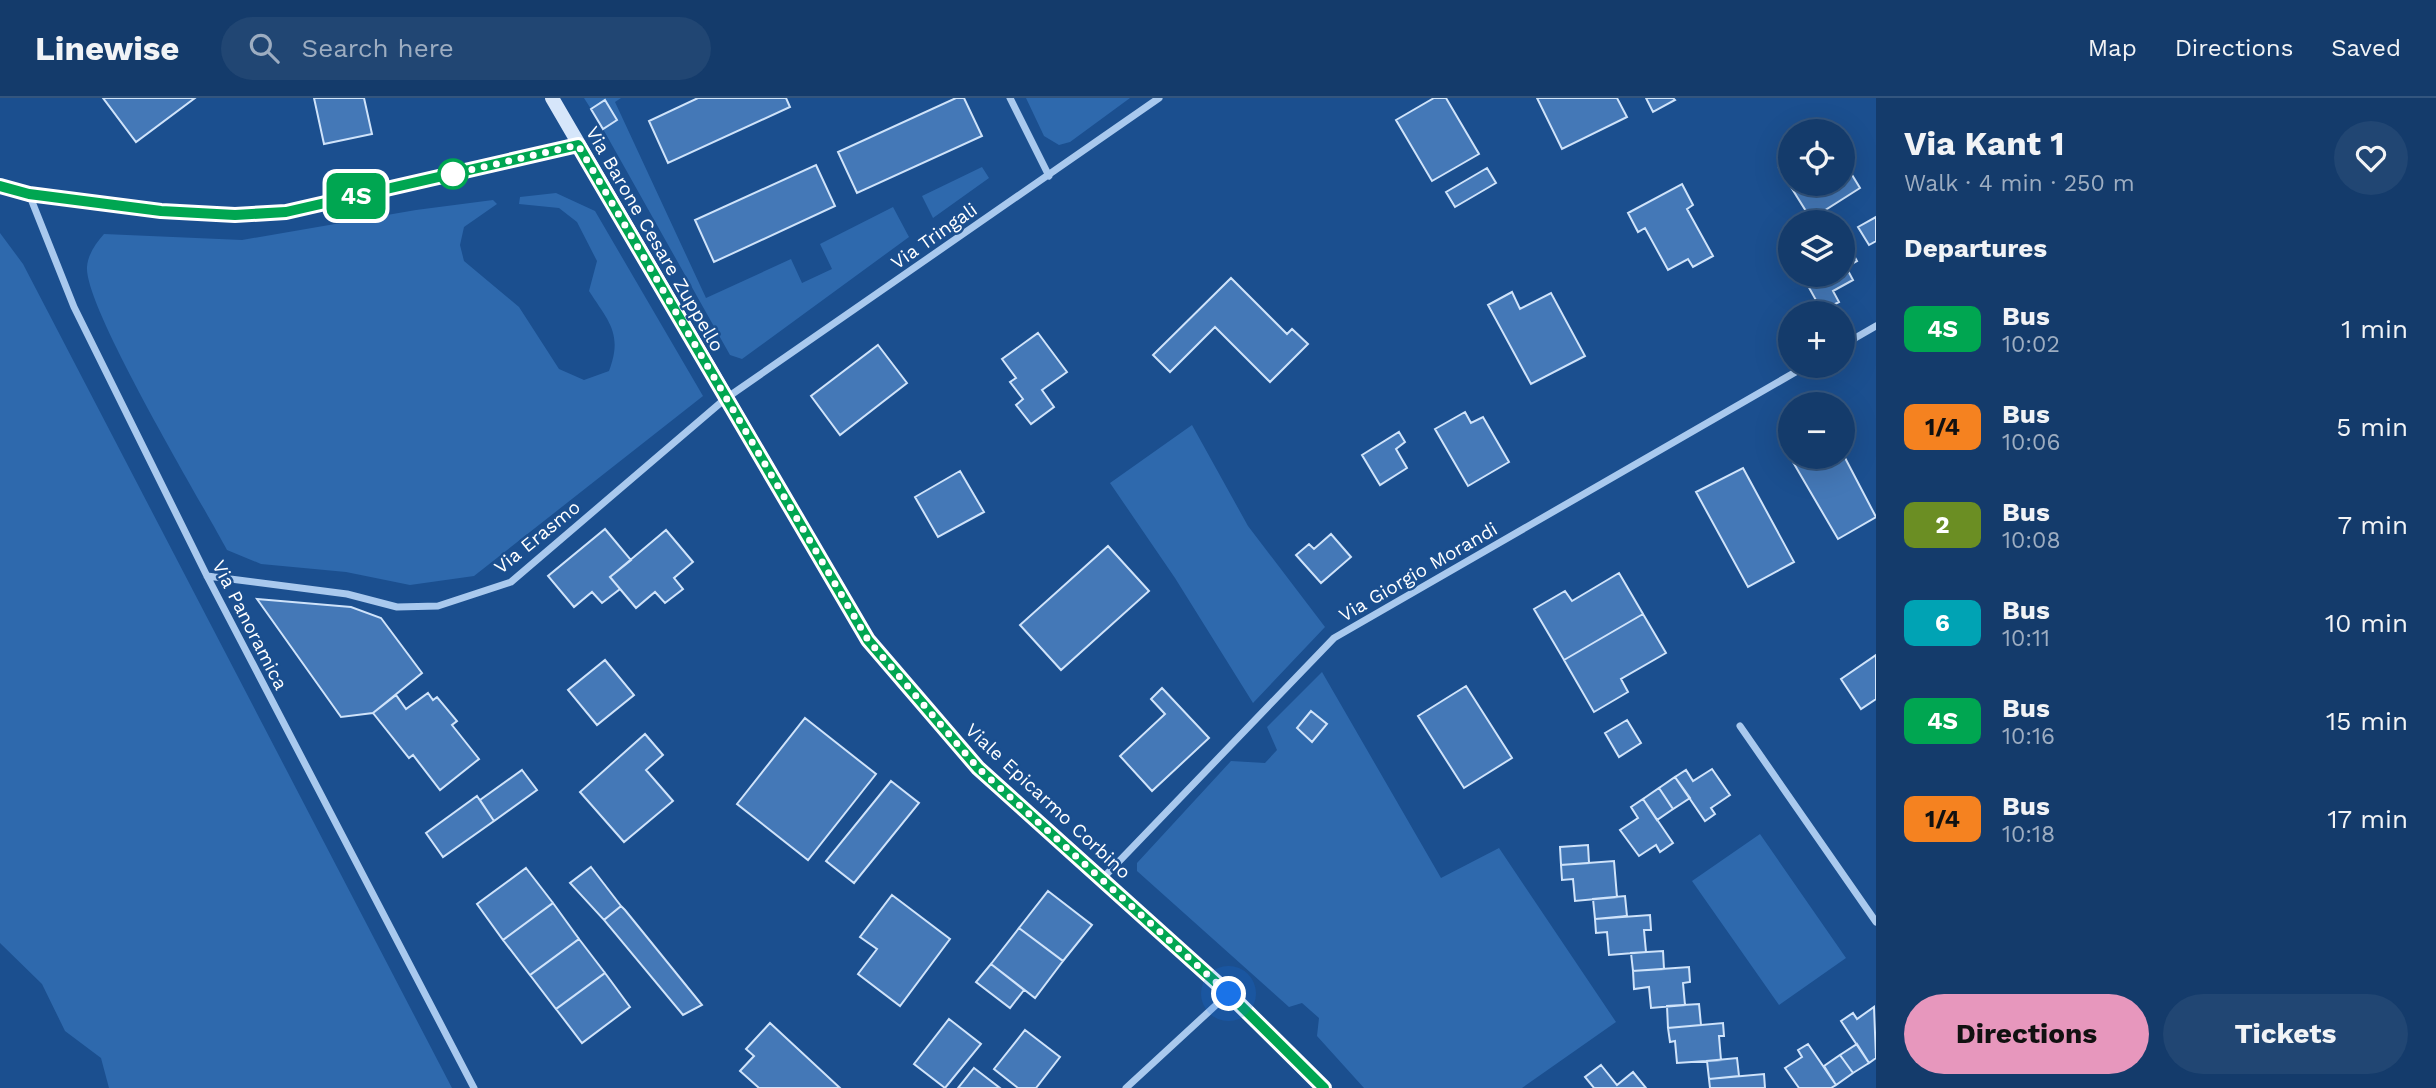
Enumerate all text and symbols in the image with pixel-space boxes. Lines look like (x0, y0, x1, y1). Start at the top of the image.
search box (221, 17, 711, 80)
text: Linewise (35, 29, 179, 68)
icon: search (245, 29, 283, 67)
text: Search here (301, 33, 454, 63)
text: Map (2088, 34, 2137, 62)
text: Directions (2175, 34, 2293, 62)
text: Saved (2331, 34, 2401, 62)
map controls (1778, 119, 1855, 469)
button: locate (1778, 119, 1855, 196)
button: heart (2334, 121, 2408, 195)
street label: Via Barone Cesare Zuppello (581, 122, 729, 356)
text: Via Kant 1 (1904, 124, 2064, 163)
unlabelled marker (438, 159, 468, 189)
text: Walk · 4 min · 250 m (1904, 170, 2135, 197)
line badge: 4S (324, 173, 388, 219)
text: 4S (341, 182, 371, 210)
street label: Via Tringali (886, 198, 982, 274)
button: layers (1778, 210, 1855, 287)
text: Departures (1904, 233, 2047, 263)
button: + (1778, 301, 1855, 378)
text: Bus (2002, 301, 2050, 331)
text: 1 min (2341, 314, 2408, 344)
text: 4S (1927, 315, 1958, 343)
text: 10:02 (2002, 331, 2060, 358)
button: − (1778, 392, 1855, 469)
text: Bus (2002, 399, 2050, 429)
text: 5 min (2336, 412, 2408, 442)
text: 1/4 (1925, 413, 1960, 441)
text: 10:06 (2002, 429, 2060, 456)
street label: Via Erasmo (489, 495, 585, 579)
text: Bus (2002, 497, 2050, 527)
text: 7 min (2338, 510, 2408, 540)
text: 2 (1935, 511, 1950, 539)
street label: Via Giorgio Morandi (1335, 517, 1501, 627)
text: 10:08 (2002, 527, 2061, 554)
street label: Via Panoramica (207, 556, 293, 694)
text: Bus (2002, 595, 2050, 625)
text: 10 min (2325, 608, 2408, 638)
text: 6 (1935, 609, 1950, 637)
text: 10:11 (2002, 625, 2050, 652)
text: Bus (2002, 693, 2050, 723)
text: 15 min (2326, 706, 2408, 736)
text: 4S (1927, 707, 1958, 735)
street label: Viale Epicarmo Corbino (960, 718, 1136, 884)
text: 10:16 (2002, 723, 2055, 750)
text: Bus (2002, 791, 2050, 821)
text: 17 min (2327, 804, 2408, 834)
text: 1/4 (1925, 805, 1960, 833)
text: 10:18 (2002, 821, 2055, 848)
your location (1211, 976, 1246, 1011)
button: Directions (1904, 994, 2149, 1074)
button: Tickets (2163, 994, 2408, 1074)

